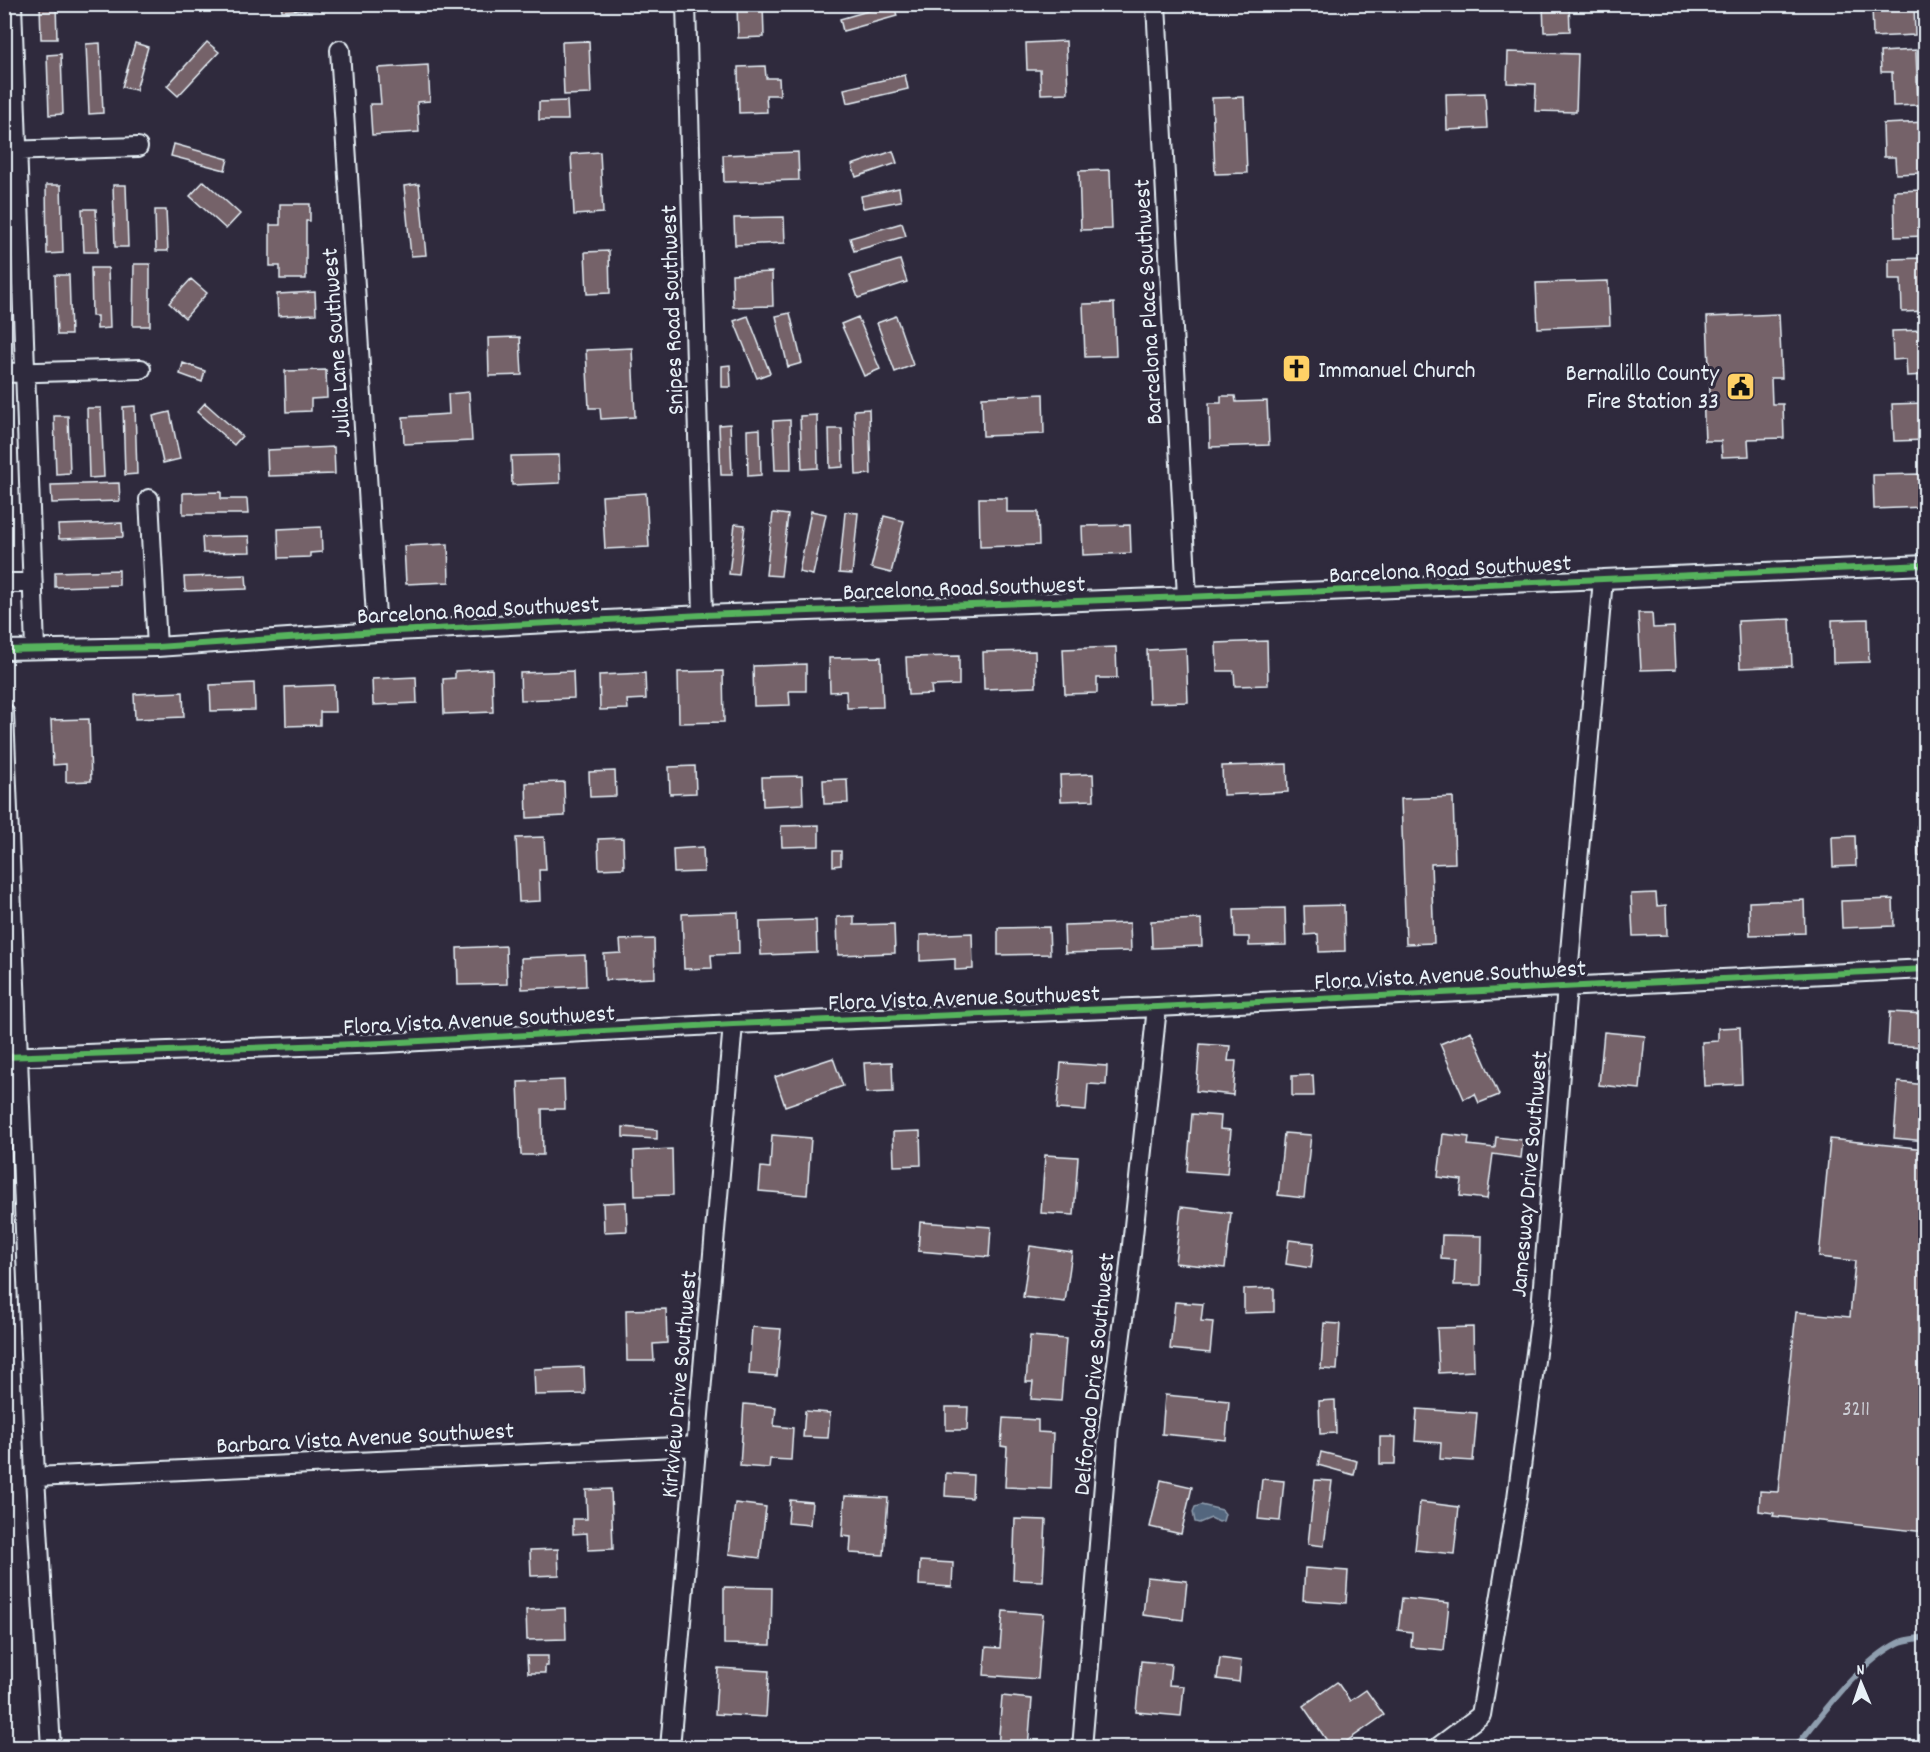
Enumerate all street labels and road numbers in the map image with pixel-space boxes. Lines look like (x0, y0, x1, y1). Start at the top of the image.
street label: Barcelona Place Southwest (1127, 178, 1173, 426)
street label: Snipes Road Southwest (653, 204, 695, 415)
street label: Julia Lane Southwest (314, 246, 362, 439)
street label: Barcelona Road Southwest (1328, 548, 1572, 594)
street label: Barcelona Road Southwest (842, 569, 1086, 611)
street label: Barcelona Road Southwest (356, 589, 600, 635)
street label: Flora Vista Avenue Southwest (1313, 953, 1587, 1001)
street label: Flora Vista Avenue Southwest (828, 978, 1101, 1022)
street label: Flora Vista Avenue Southwest (342, 998, 616, 1046)
street label: Jamesway Drive Southwest (1503, 1049, 1559, 1299)
street label: Delforado Drive Southwest (1066, 1251, 1126, 1497)
street label: Kirkview Drive Southwest (654, 1269, 708, 1499)
street label: Barbara Vista Avenue Southwest (215, 1415, 515, 1465)

